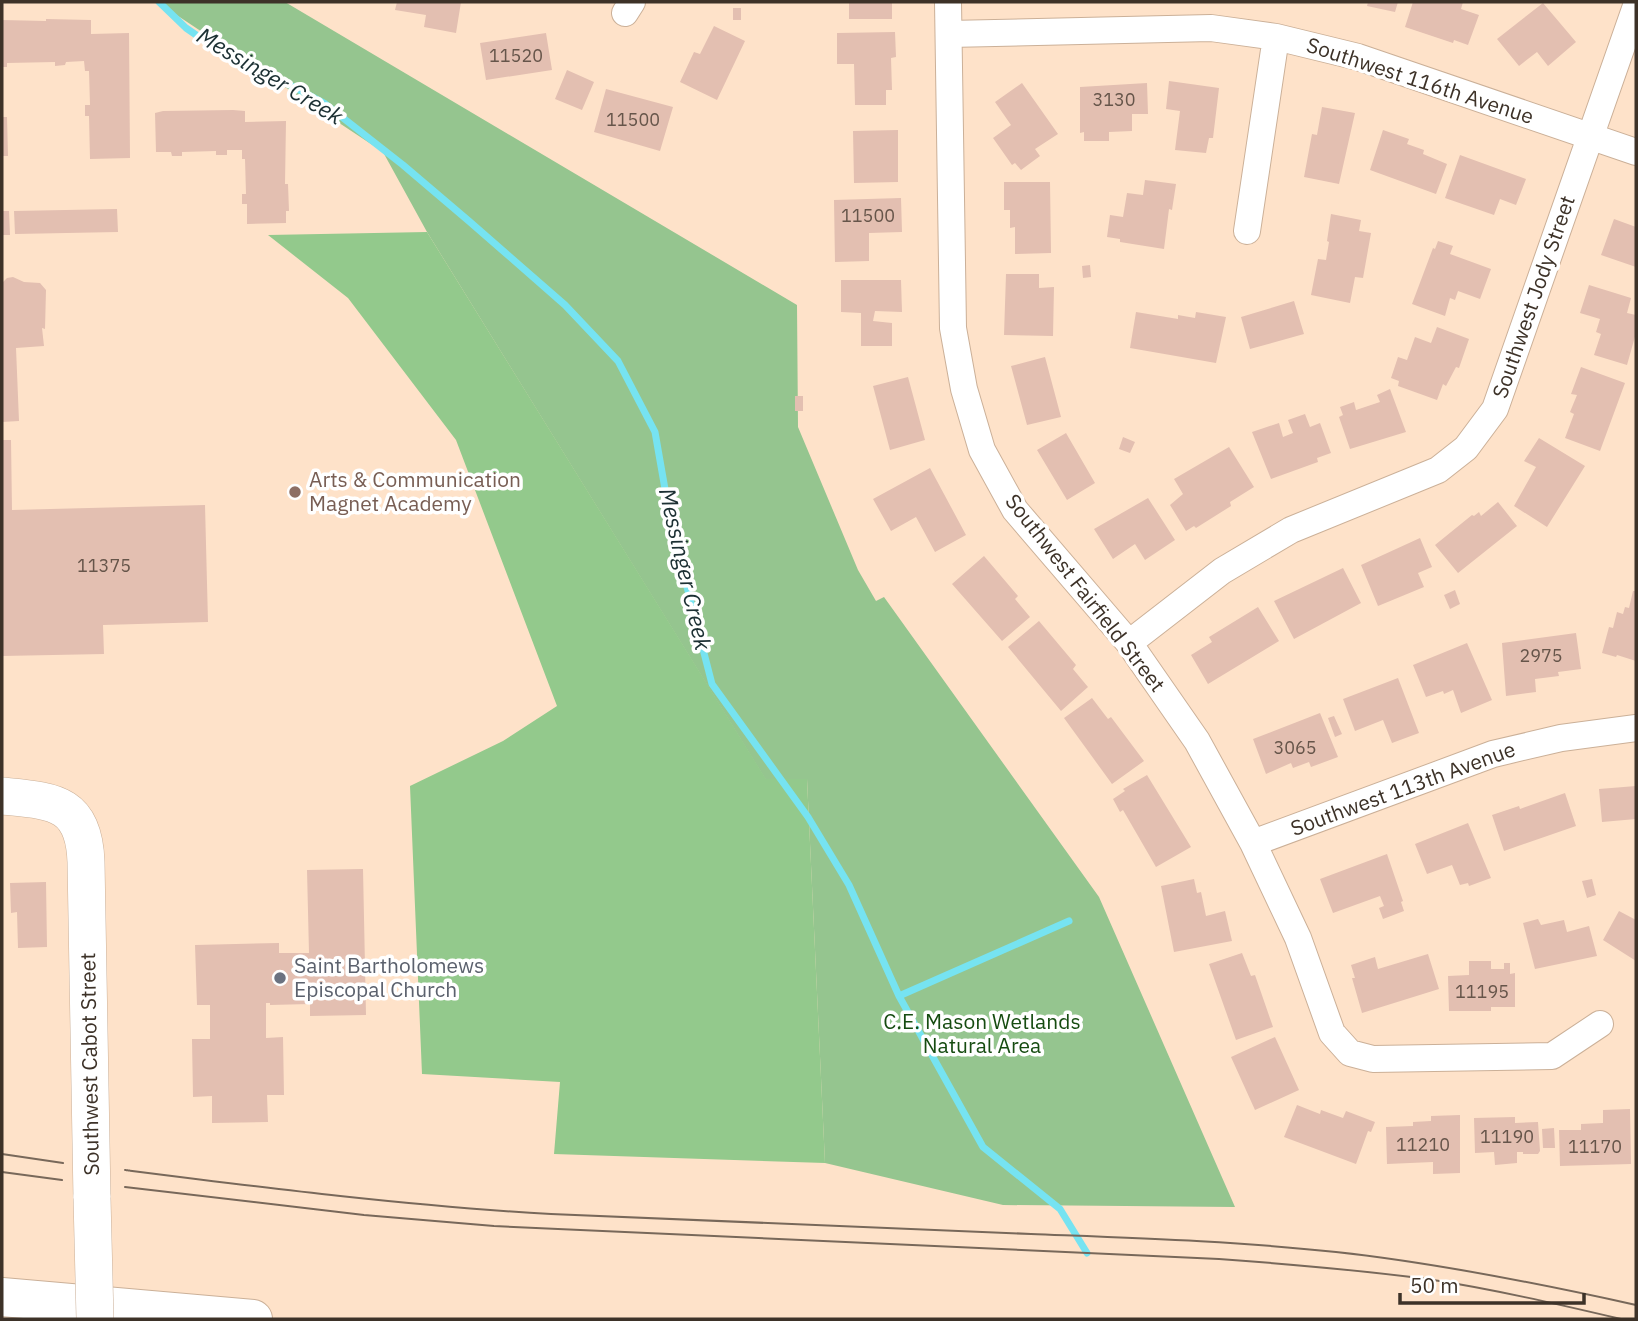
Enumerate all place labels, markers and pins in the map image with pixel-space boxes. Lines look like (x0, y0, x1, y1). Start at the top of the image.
place label: Arts & Communication Magnet Academy (309, 465, 521, 517)
marker: Arts & Communication Magnet Academy (287, 484, 303, 500)
place label: Saint Bartholomews Episcopal Church (294, 951, 484, 1003)
marker: Saint Bartholomews Episcopal Church (272, 970, 288, 986)

